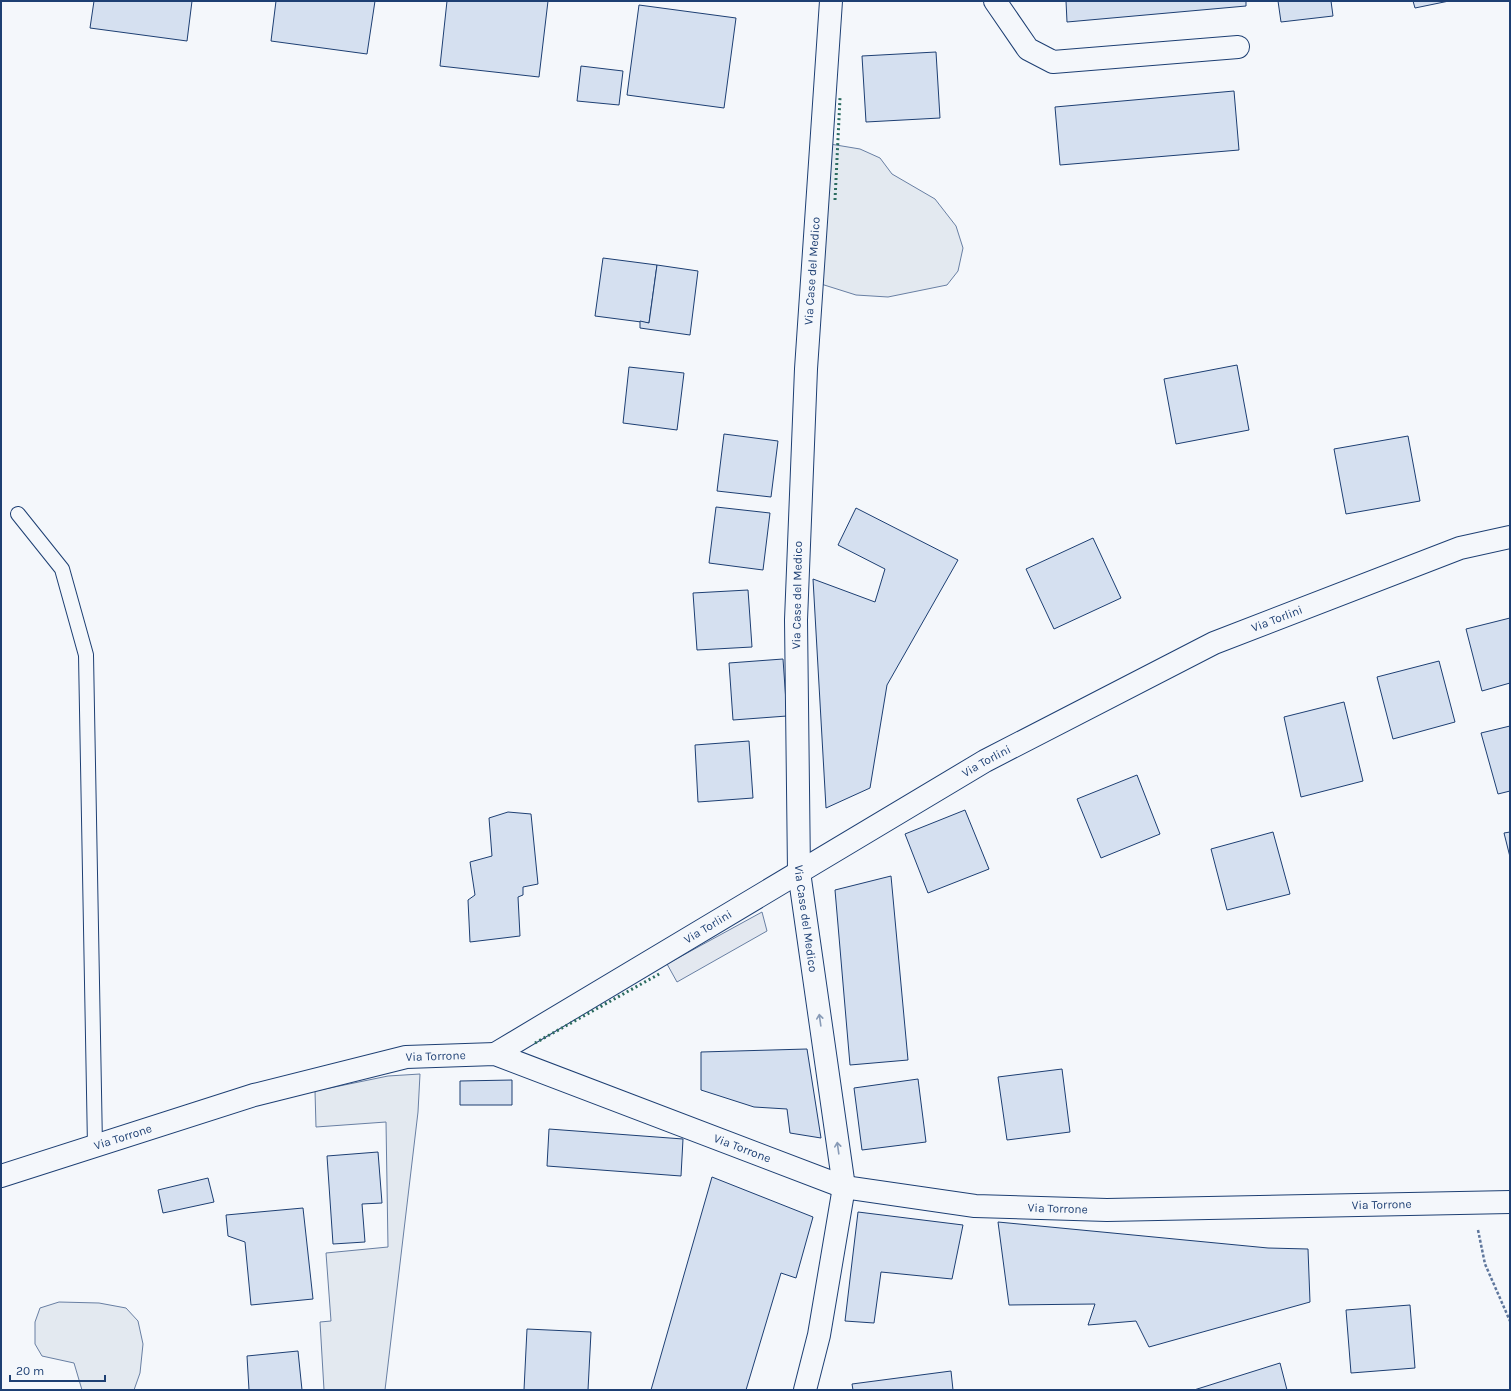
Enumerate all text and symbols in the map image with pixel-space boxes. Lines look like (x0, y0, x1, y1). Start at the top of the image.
street label: Via Case del Medico (801, 216, 823, 326)
street label: Via Case del Medico (789, 541, 805, 649)
street label: Via Torlini (1249, 603, 1304, 635)
street label: Via Torlini (959, 742, 1013, 780)
street label: Via Case del Medico (792, 865, 820, 973)
street label: Via Torlini (681, 907, 734, 946)
one-way arrow (816, 1014, 824, 1027)
street label: Via Torrone (405, 1048, 466, 1064)
street label: Via Torrone (92, 1121, 154, 1153)
street label: Via Torrone (712, 1131, 773, 1165)
one-way arrow (834, 1142, 842, 1155)
street label: Via Torrone (1351, 1197, 1412, 1212)
street label: Via Torrone (1027, 1201, 1088, 1216)
scale bar (10, 1357, 105, 1383)
text: 20 m (16, 1364, 44, 1378)

